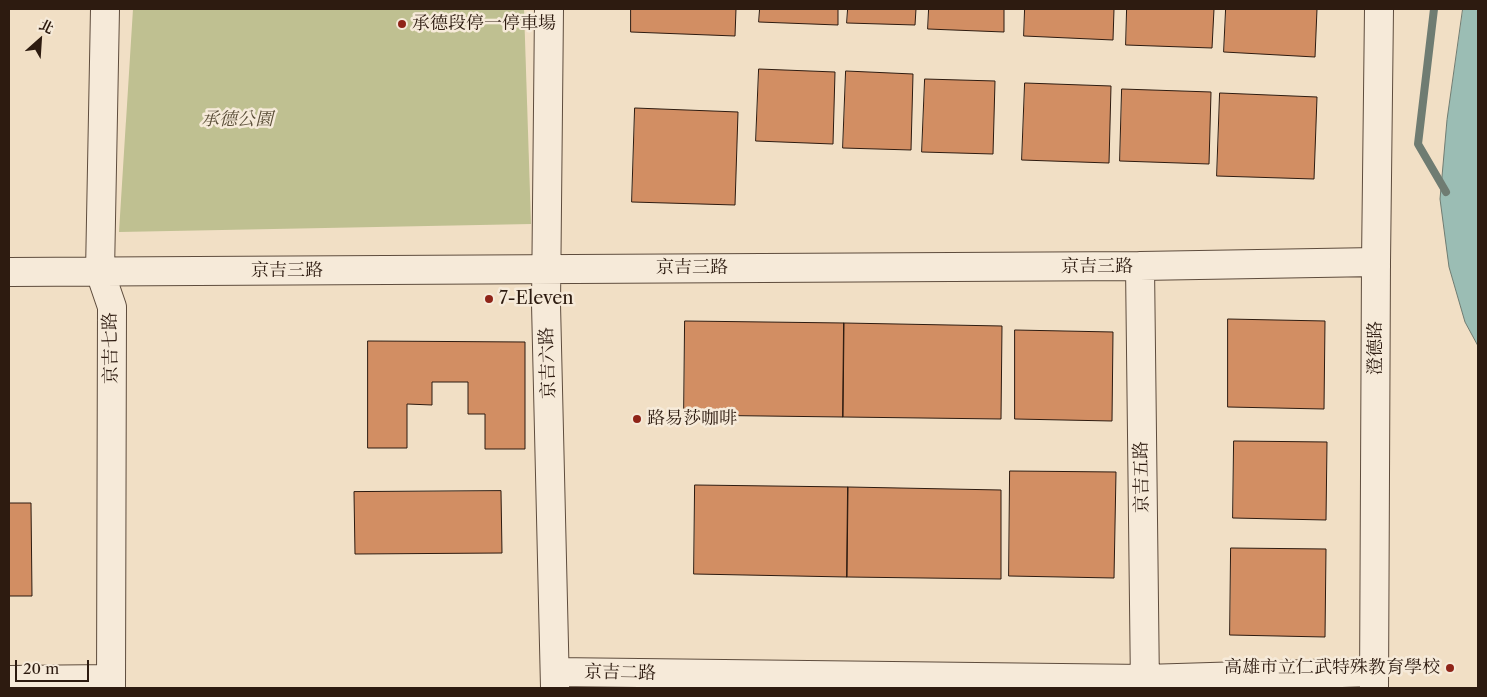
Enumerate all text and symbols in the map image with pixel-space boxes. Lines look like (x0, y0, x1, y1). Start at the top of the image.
place label: 承德段停一停車場 (412, 13, 556, 35)
north arrow (15, 15, 65, 65)
text: 北 (36, 15, 57, 38)
marker: 承德段停一停車場 (396, 18, 408, 30)
park label: 承德公園 (201, 109, 273, 131)
street label: 京吉三路 (1061, 256, 1133, 278)
street label: 京吉三路 (656, 257, 728, 279)
street label: 京吉三路 (251, 260, 323, 282)
place label: 7-Eleven (499, 288, 574, 310)
marker: 7-Eleven (483, 293, 495, 305)
street label: 京吉七路 (100, 312, 122, 384)
street label: 澄德路 (1365, 321, 1387, 375)
street label: 京吉六路 (536, 327, 560, 399)
place label: 路易莎咖啡 (647, 408, 737, 430)
marker: 路易莎咖啡 (631, 413, 643, 425)
street label: 京吉五路 (1131, 441, 1153, 513)
scale bar (18, 650, 91, 682)
place label: 高雄市立仁武特殊教育學校 (1224, 657, 1440, 679)
text: 20 m (23, 659, 59, 678)
street label: 京吉二路 (584, 662, 656, 684)
marker: 高雄市立仁武特殊教育學校 (1444, 662, 1456, 674)

